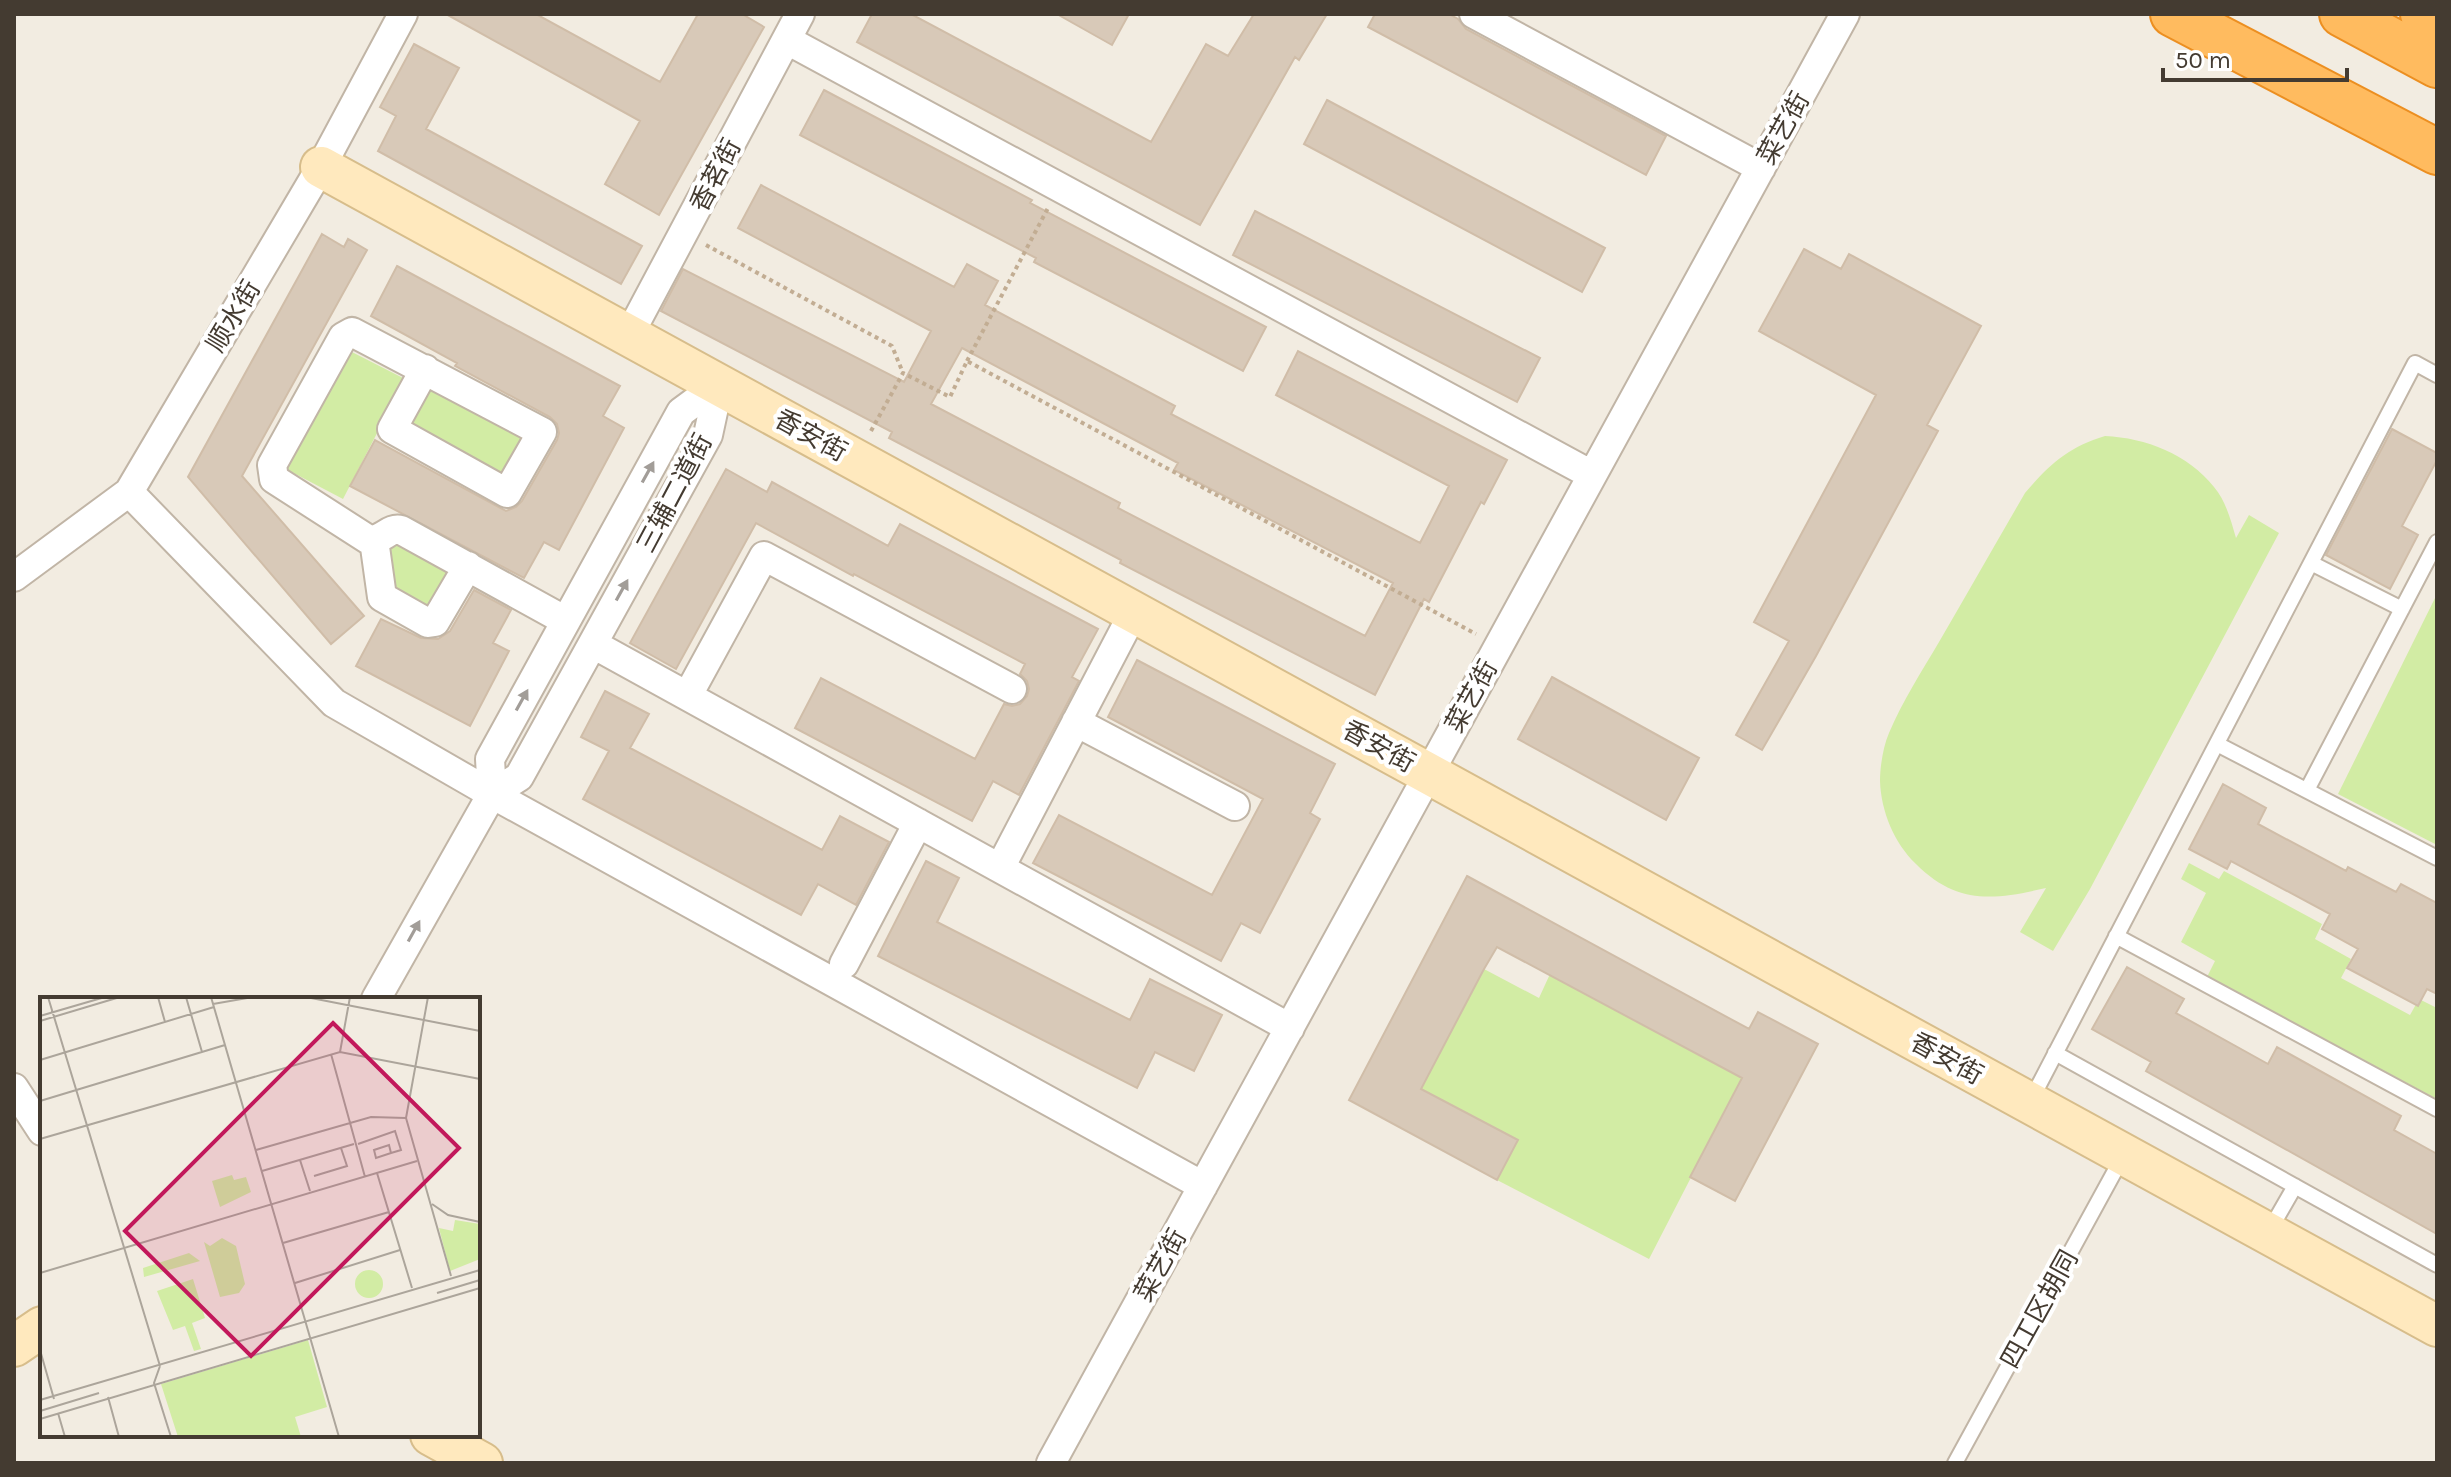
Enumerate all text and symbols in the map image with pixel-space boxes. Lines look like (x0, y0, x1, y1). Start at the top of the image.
scale bar (2163, 32, 2347, 82)
text: 50 m (2175, 46, 2231, 74)
street label: 菜艺街 (1751, 87, 1816, 170)
street label: 香茗街 (683, 134, 747, 217)
street label: 顺水街 (200, 275, 267, 358)
street label: 香安街 (769, 403, 852, 468)
street label: 三辅二道街 (630, 429, 719, 558)
one-way arrow (641, 461, 655, 483)
one-way arrow (615, 579, 629, 601)
street label: 菜艺街 (1439, 655, 1504, 738)
one-way arrow (515, 689, 529, 711)
street label: 香安街 (1337, 714, 1420, 779)
one-way arrow (407, 920, 421, 942)
inset map (40, 997, 480, 1437)
street label: 香安街 (1905, 1026, 1988, 1091)
street label: 菜艺街 (1128, 1224, 1193, 1307)
street label: 四工区胡同 (1994, 1245, 2085, 1374)

